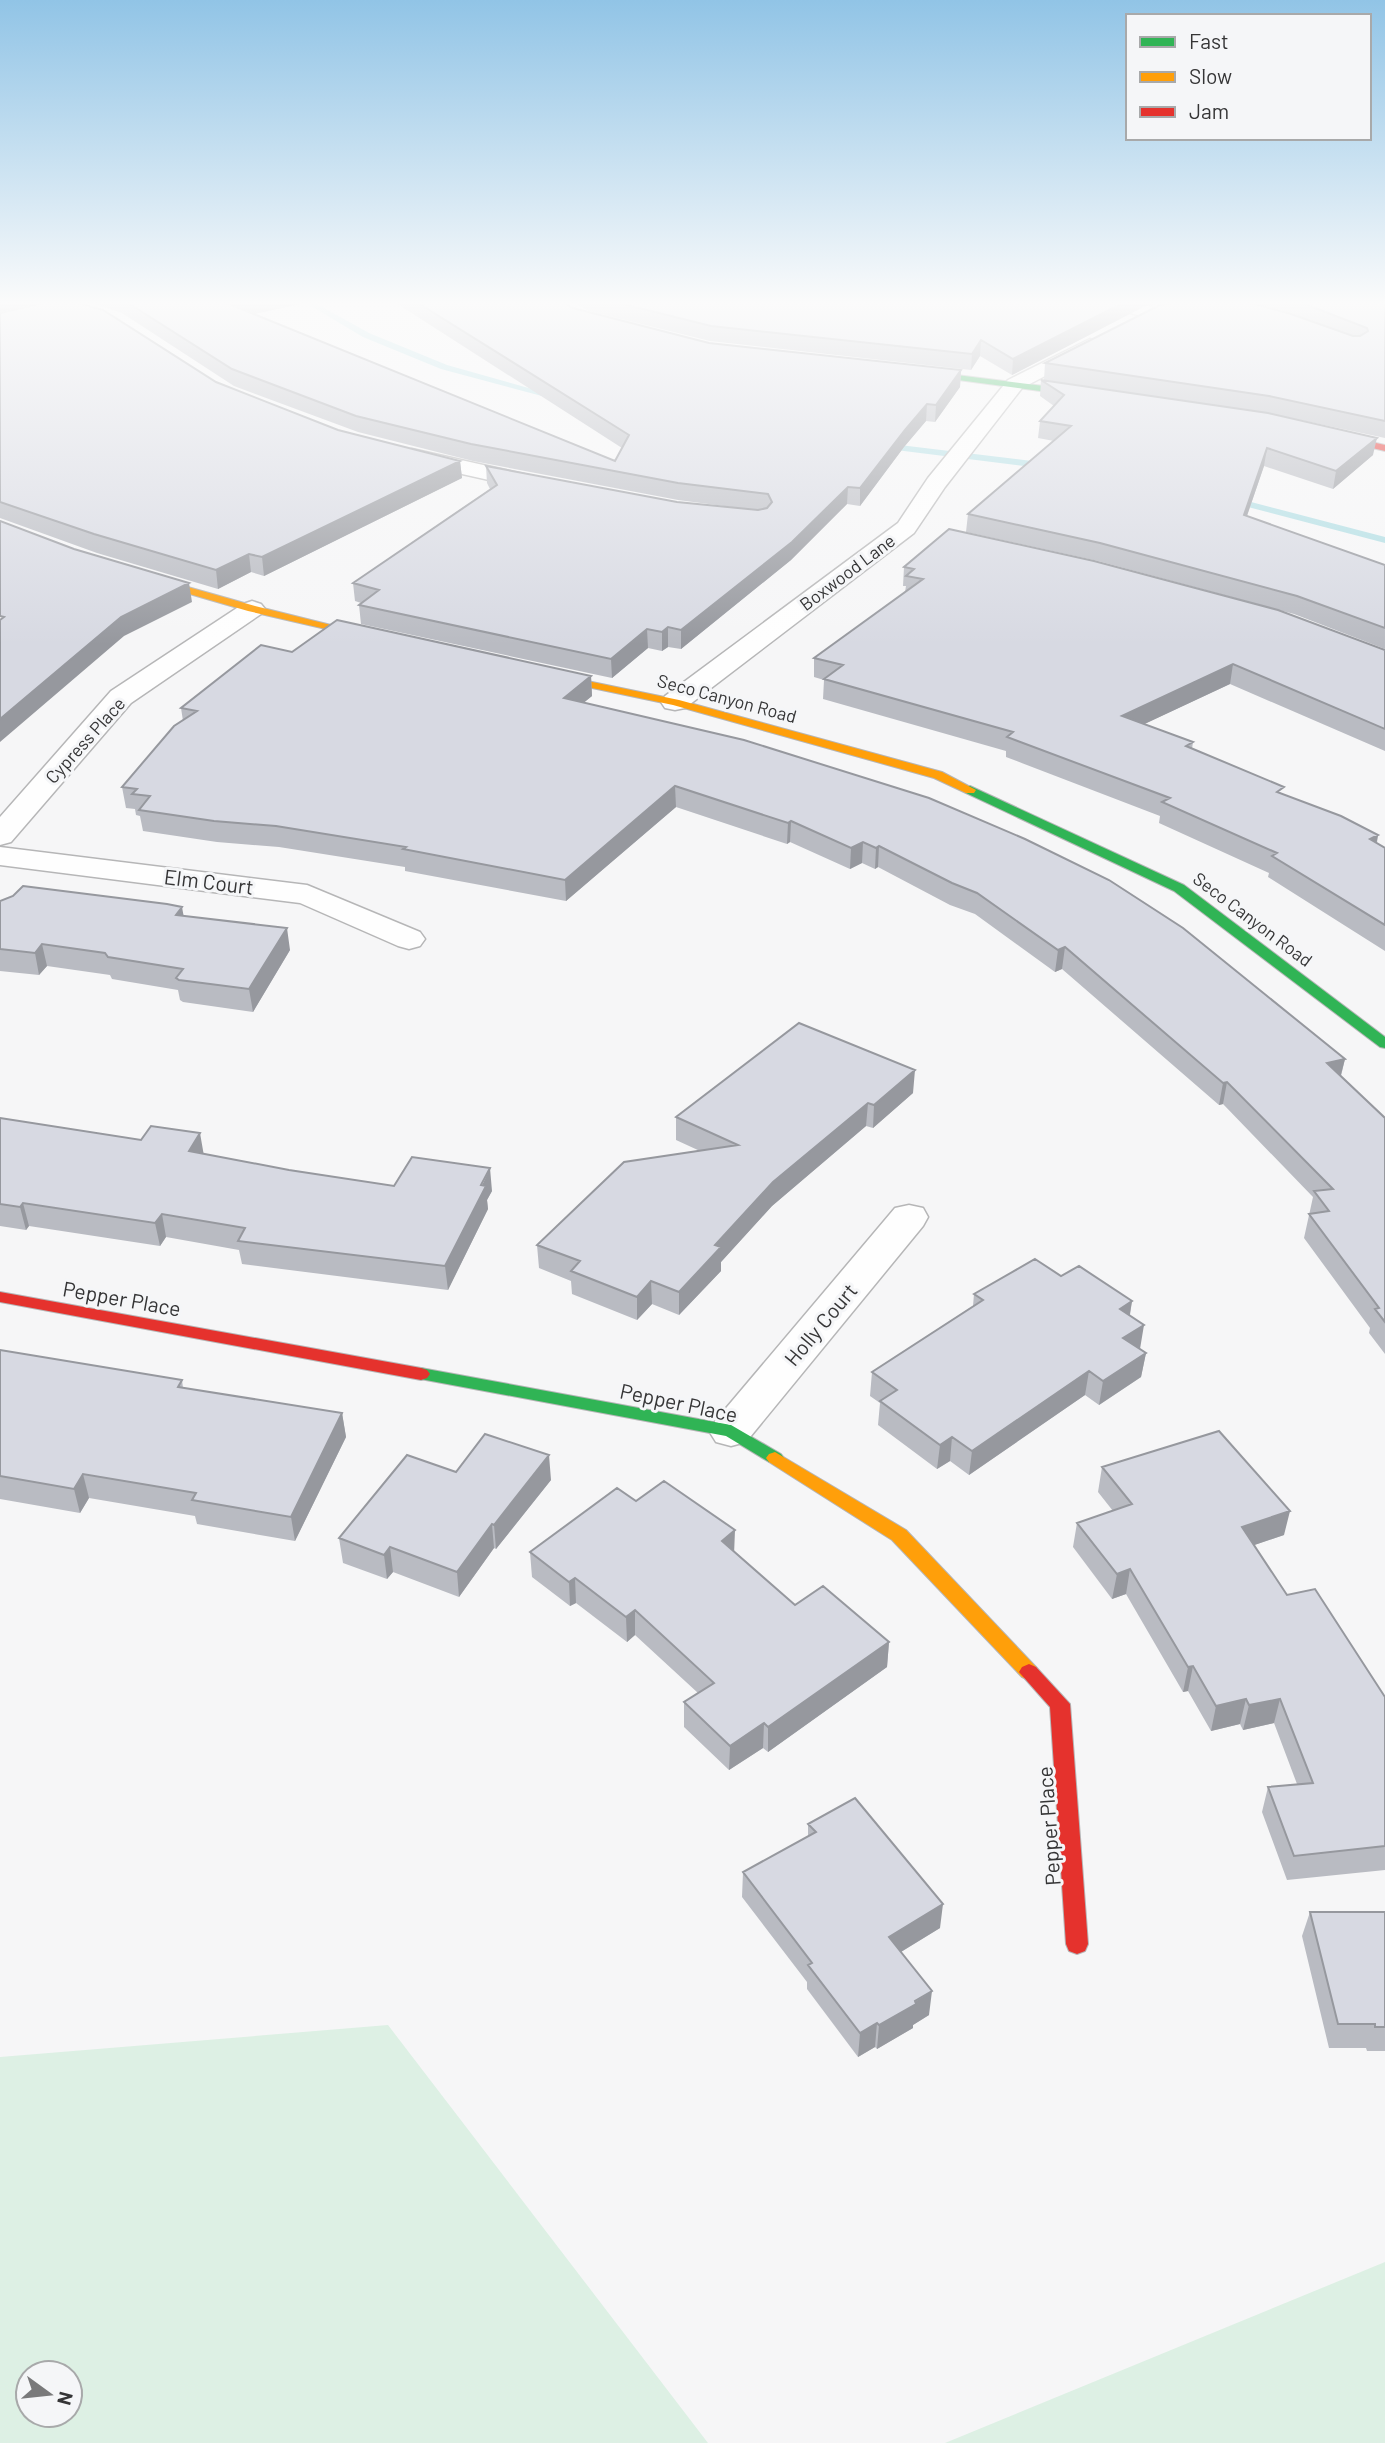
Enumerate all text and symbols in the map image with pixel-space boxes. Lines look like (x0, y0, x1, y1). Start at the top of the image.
legend (1126, 14, 1371, 140)
text: Fast (1189, 28, 1229, 53)
text: Slow (1189, 63, 1232, 88)
text: Jam (1189, 98, 1229, 123)
street label: Boxwood Lane (795, 529, 899, 615)
street label: Seco Canyon Road (655, 669, 799, 727)
street label: Cypress Place (40, 692, 130, 788)
street label: Elm Court (163, 863, 255, 899)
street label: Seco Canyon Road (1189, 867, 1317, 971)
street label: Pepper Place (61, 1275, 183, 1321)
street label: Holly Court (778, 1278, 862, 1370)
street label: Pepper Place (618, 1377, 740, 1427)
street label: Pepper Place (1031, 1766, 1065, 1886)
north arrow (14, 2359, 84, 2429)
text: N (53, 2389, 79, 2408)

